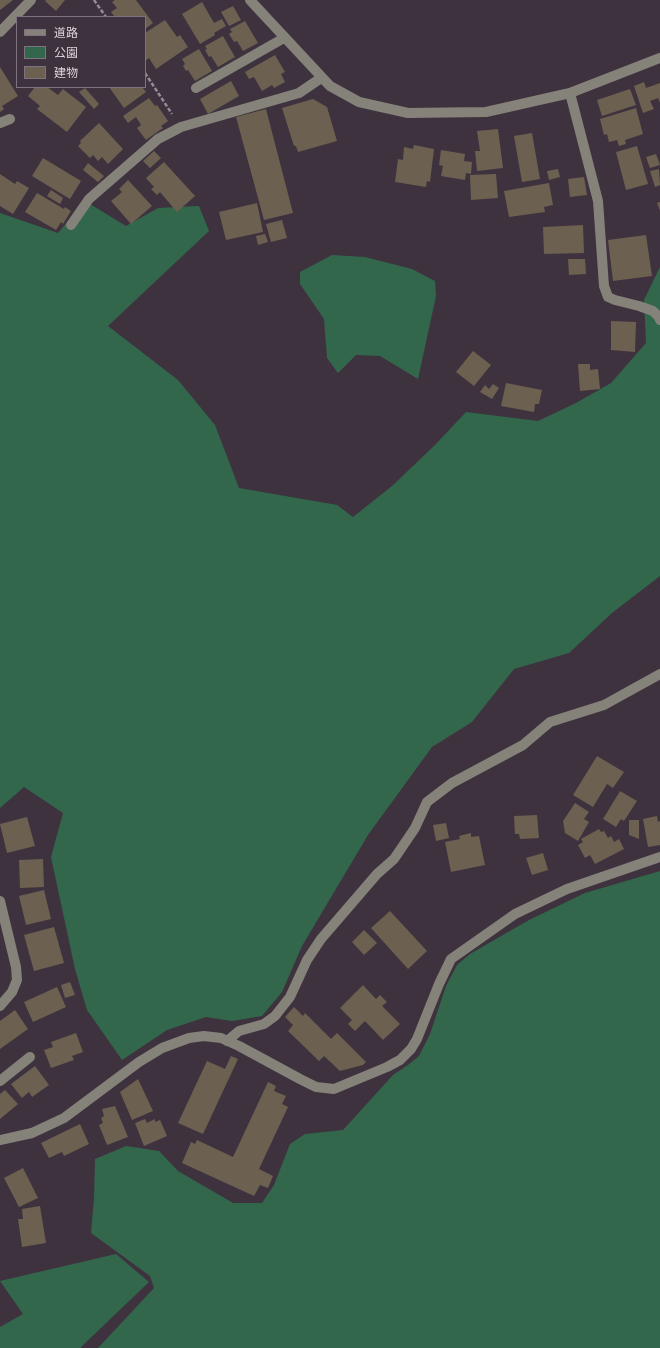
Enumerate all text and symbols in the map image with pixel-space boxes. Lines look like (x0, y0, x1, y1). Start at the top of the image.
legend (16, 16, 146, 88)
text: 道路 (54, 25, 78, 41)
text: 公園 (54, 45, 78, 61)
text: 建物 (54, 65, 78, 81)

